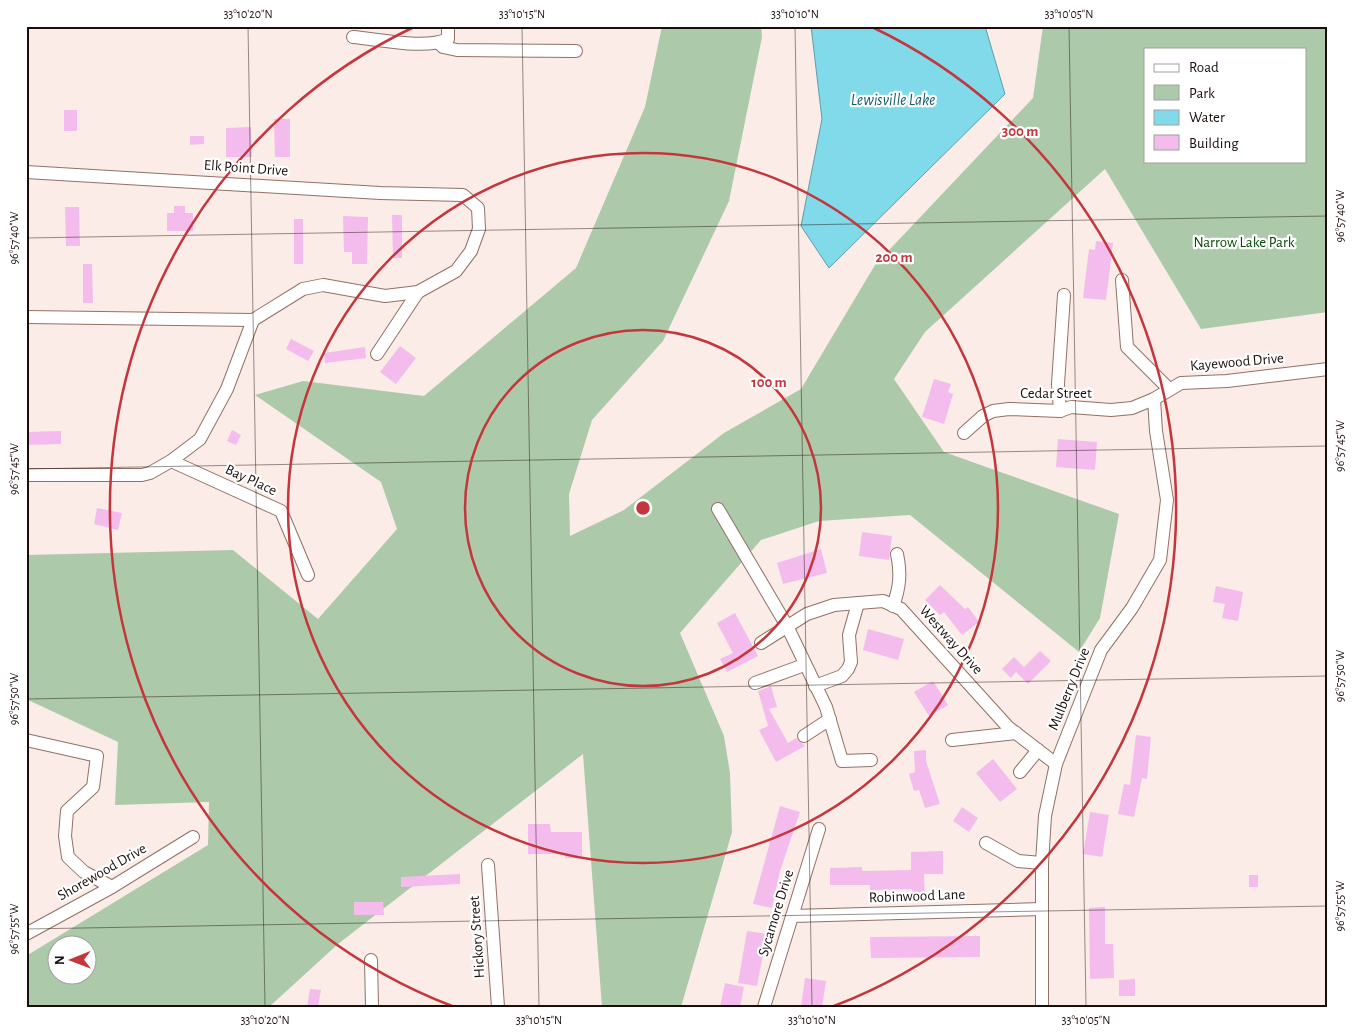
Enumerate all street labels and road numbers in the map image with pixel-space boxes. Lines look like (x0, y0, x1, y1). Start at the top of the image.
street label: Elk Point Drive (203, 158, 289, 178)
street label: Kayewood Drive (1190, 350, 1285, 374)
street label: Cedar Street (1020, 386, 1092, 401)
street label: Bay Place (223, 462, 279, 498)
street label: Westway Drive (916, 603, 986, 677)
street label: Mulberry Drive (1046, 646, 1092, 732)
street label: Shorewood Drive (55, 841, 149, 903)
street label: Sycamore Drive (756, 868, 796, 958)
street label: Robinwood Lane (869, 887, 966, 905)
street label: Hickory Street (467, 895, 487, 979)

